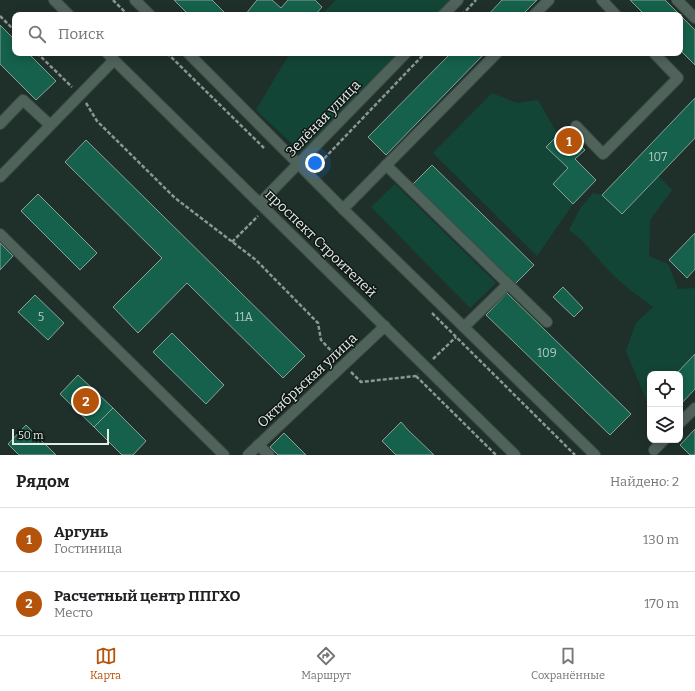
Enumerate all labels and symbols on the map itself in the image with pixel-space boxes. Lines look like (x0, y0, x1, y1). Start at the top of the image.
street label: Зелёная улица (282, 76, 364, 160)
pin: 1 (556, 126, 582, 156)
house number: 107 (649, 150, 667, 164)
your location (305, 153, 325, 173)
street label: проспект Строителей (261, 186, 380, 301)
house number: 5 (38, 310, 44, 324)
house number: 11А (235, 310, 254, 324)
street label: Октябрьская улица (254, 329, 361, 431)
house number: 109 (537, 346, 557, 360)
pin: 2 (73, 386, 99, 416)
scale bar (12, 427, 109, 446)

